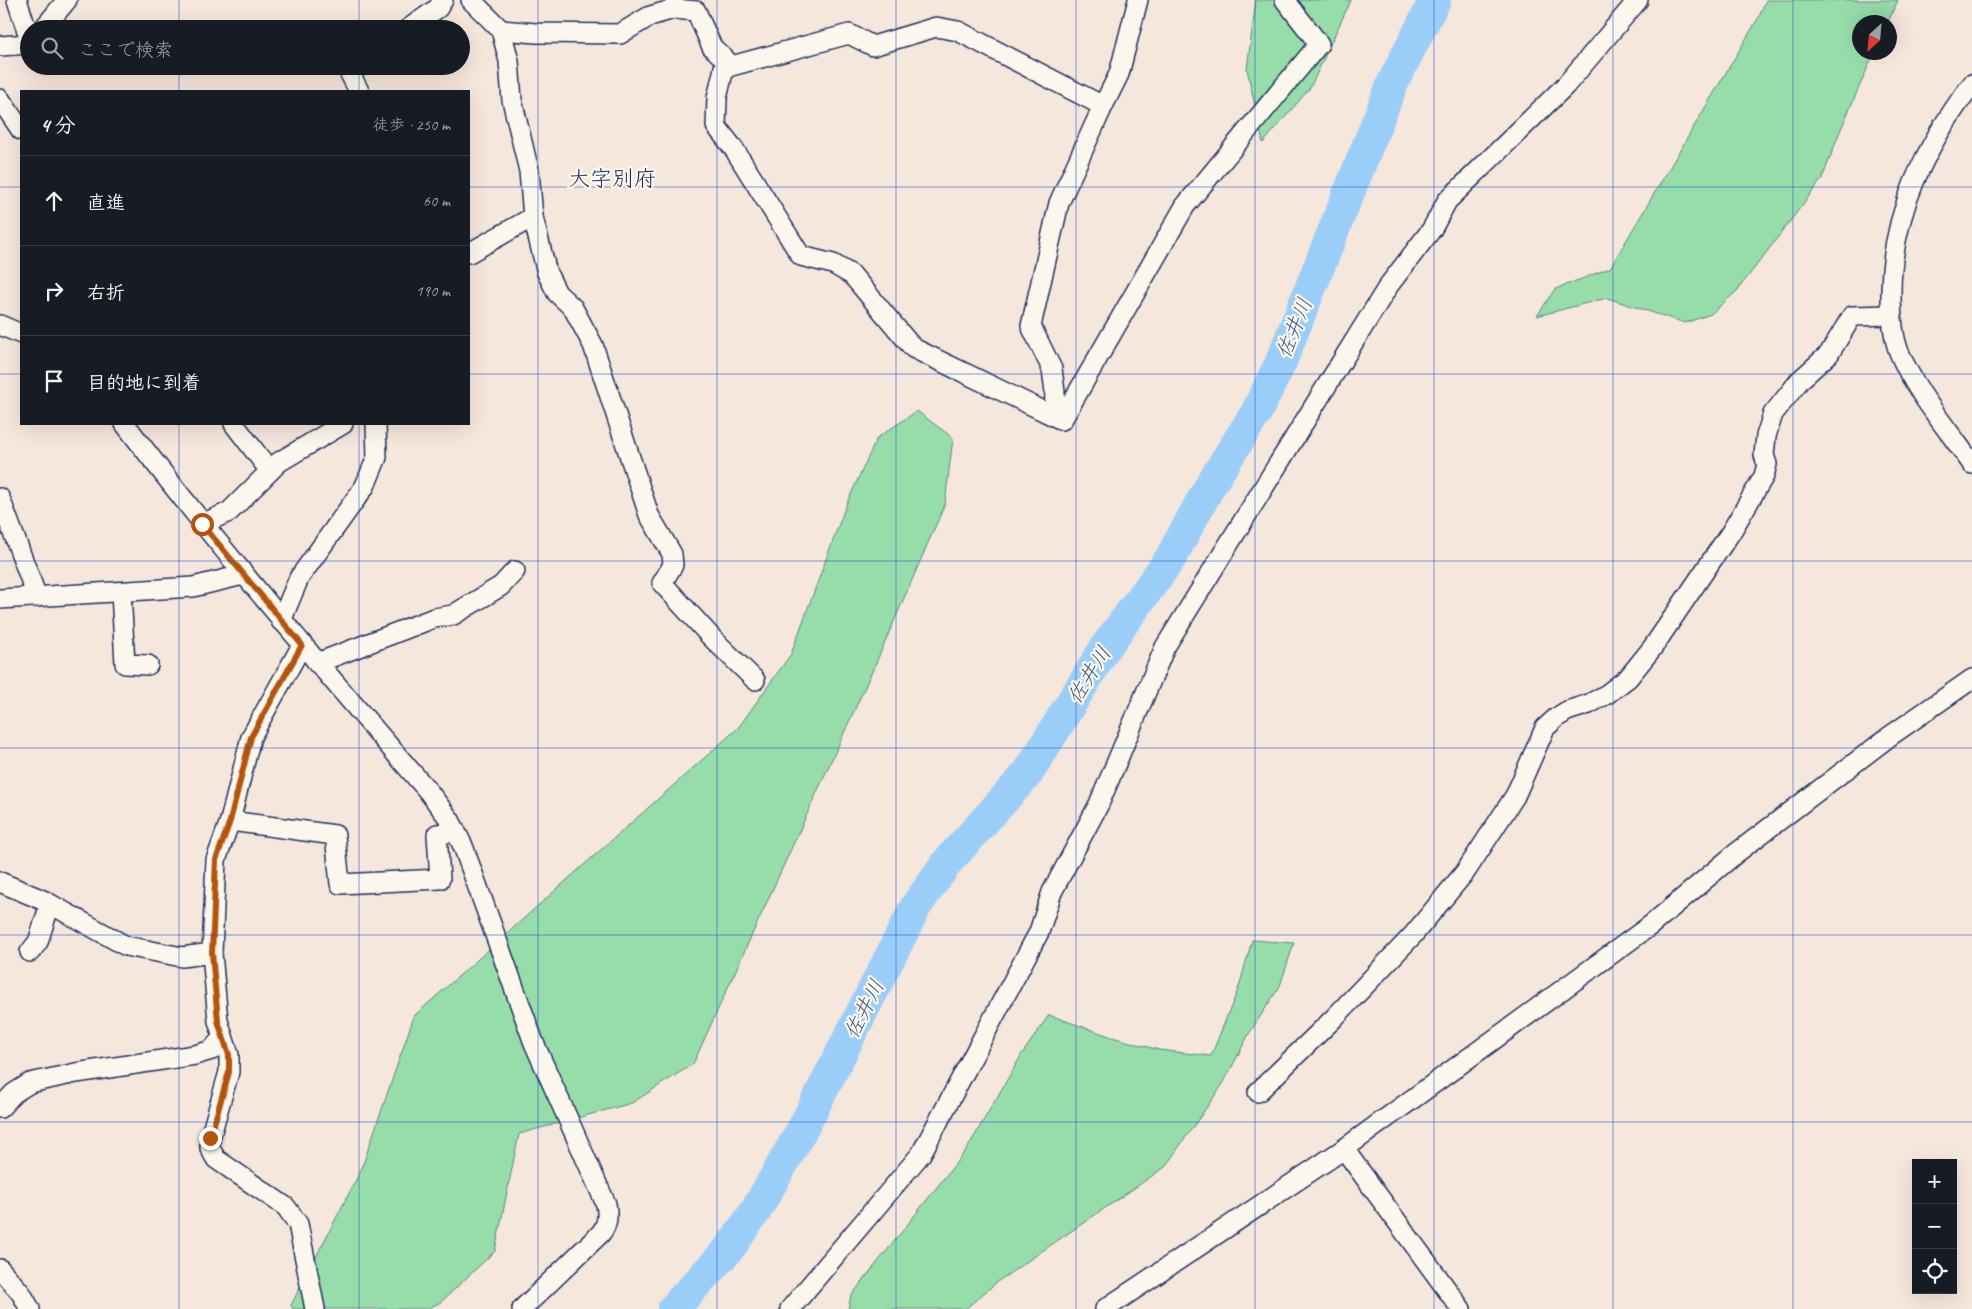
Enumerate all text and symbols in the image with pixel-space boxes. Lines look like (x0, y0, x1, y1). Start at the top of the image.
north arrow (1852, 15, 1897, 60)
search box (20, 20, 470, 75)
icon: search (38, 34, 66, 62)
text: ここで検索 (78, 38, 173, 62)
text: 4 分 (40, 112, 76, 138)
text: 徒歩 · 250 m (373, 115, 450, 135)
district label: 大字別府 (568, 165, 656, 193)
icon: ahead (40, 187, 68, 215)
text: 直進 (87, 191, 125, 215)
text: 60 m (423, 191, 450, 211)
icon: right (40, 277, 68, 305)
text: 右折 (87, 281, 125, 305)
text: 190 m (416, 281, 450, 301)
water label: 佐井川 (1270, 294, 1318, 362)
icon: arrive (40, 367, 68, 395)
text: 目的地に到着 (87, 371, 201, 395)
route start (191, 513, 214, 536)
water label: 佐井川 (1061, 641, 1117, 709)
water label: 佐井川 (838, 975, 890, 1043)
route end (199, 1127, 222, 1150)
map controls (1912, 1159, 1957, 1294)
button: + (1912, 1159, 1957, 1204)
button: − (1912, 1204, 1957, 1249)
button: locate (1912, 1249, 1957, 1294)

